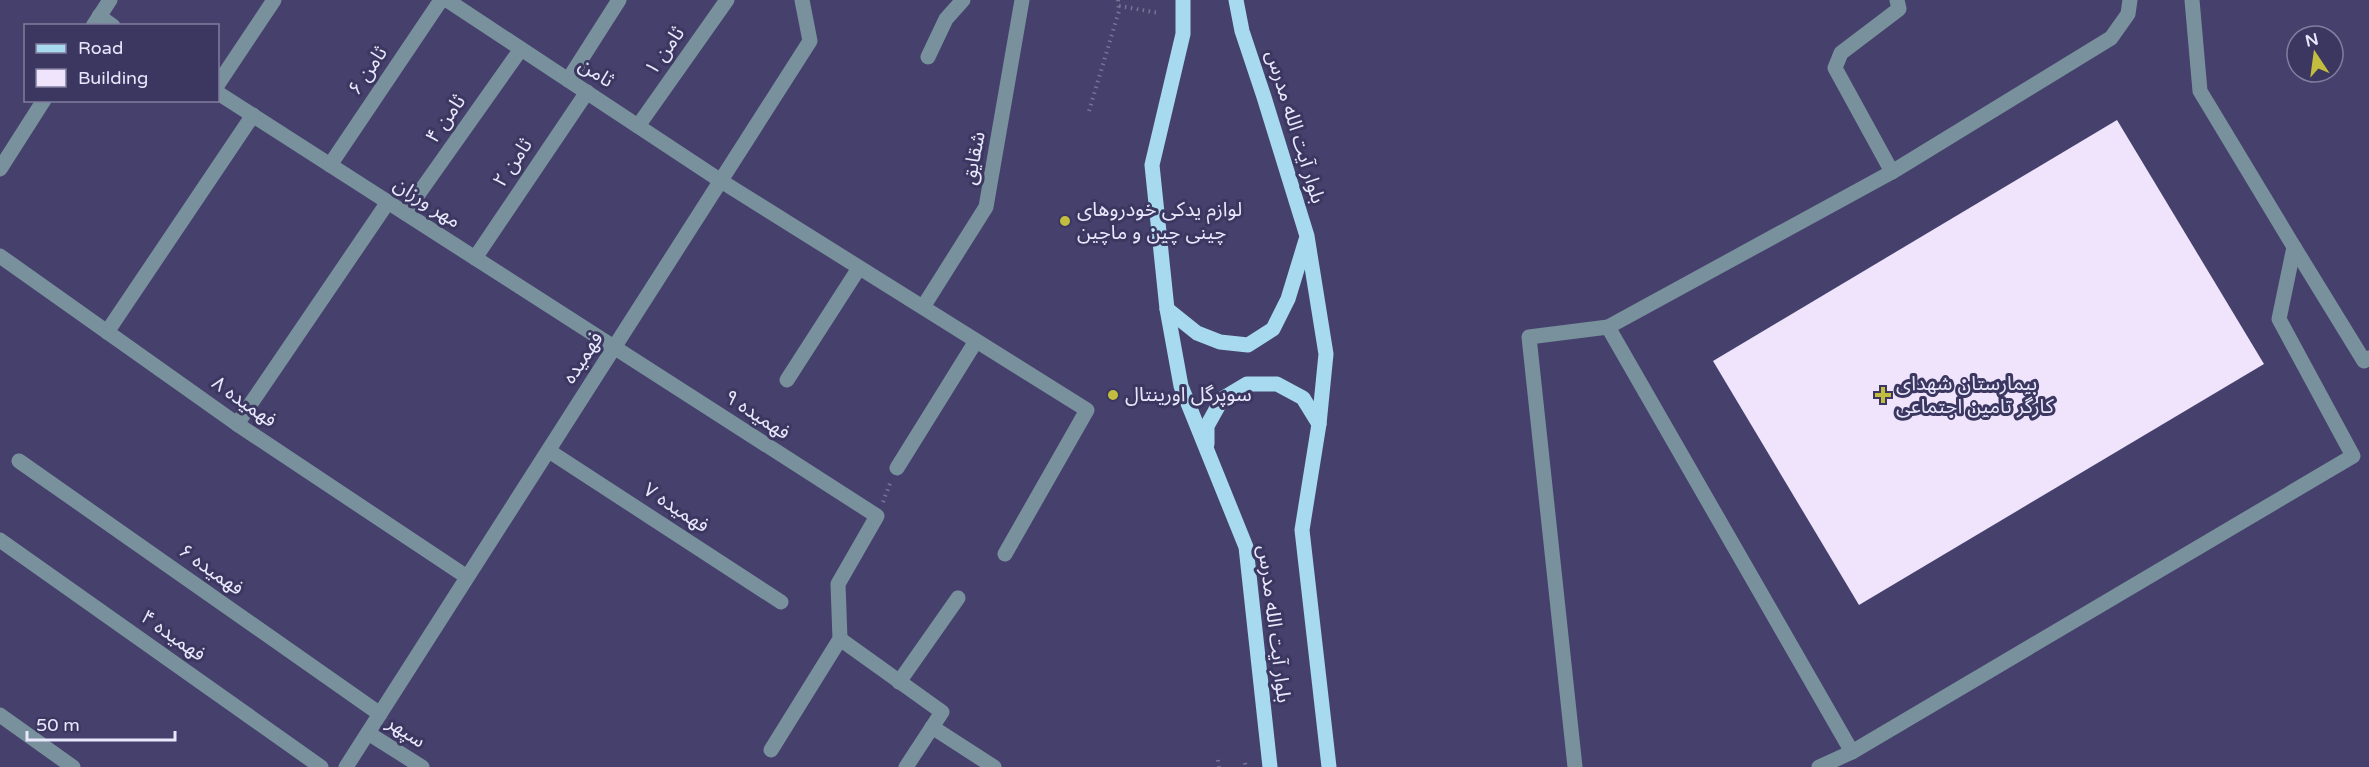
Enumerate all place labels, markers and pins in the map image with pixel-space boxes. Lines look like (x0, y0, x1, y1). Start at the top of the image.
place label: لوازم یدکی خودروهای چینی چین و ماچین (1077, 198, 1242, 245)
marker: لوازم یدکی خودروهای چینی چین و ماچین (1058, 214, 1072, 228)
place label: بیمارستان شهدای کارگر تامین اجتماعی (1896, 372, 2054, 419)
place label: سوپرگل اورینتال (1125, 383, 1252, 407)
marker: بیمارستان شهدای کارگر تامین اجتماعی (1874, 386, 1892, 404)
marker: سوپرگل اورینتال (1106, 388, 1120, 402)

